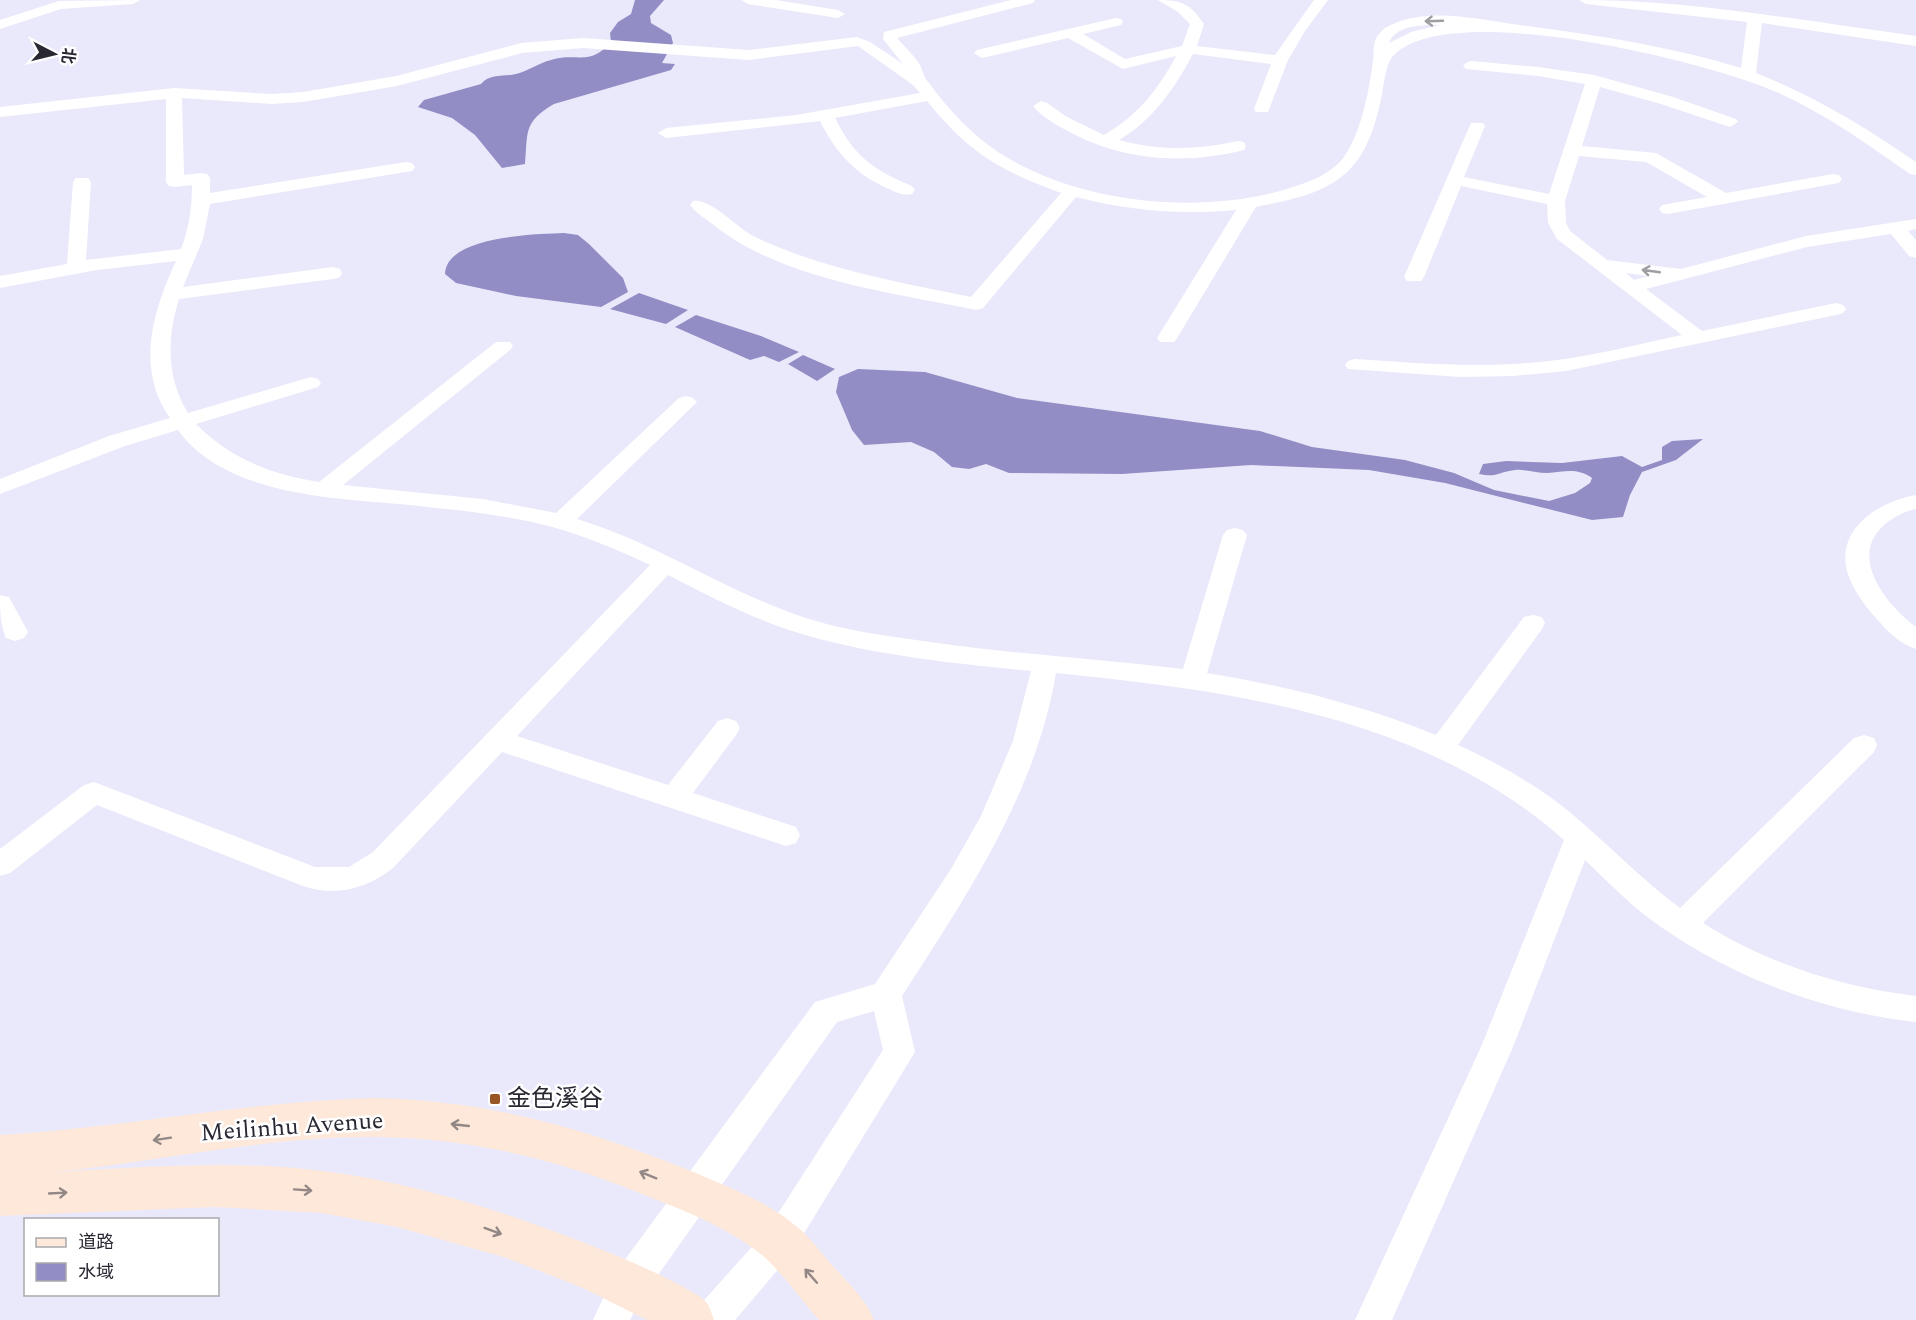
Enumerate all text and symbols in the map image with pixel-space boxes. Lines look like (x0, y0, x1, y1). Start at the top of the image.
one-way arrow (1425, 16, 1445, 27)
north arrow (24, 24, 84, 84)
text: 北 (55, 46, 81, 65)
one-way arrow (1642, 266, 1662, 277)
place label: 金色溪谷 (507, 1081, 603, 1117)
marker: 金色溪谷 (488, 1092, 502, 1106)
street label: Meilinhu Avenue (199, 1103, 385, 1151)
one-way arrow (451, 1119, 470, 1130)
one-way arrow (152, 1134, 172, 1145)
one-way arrow (639, 1169, 657, 1180)
one-way arrow (293, 1185, 313, 1196)
one-way arrow (48, 1188, 68, 1199)
legend (24, 1218, 219, 1296)
one-way arrow (483, 1226, 502, 1237)
text: 道路 (78, 1229, 114, 1256)
text: 水域 (78, 1259, 114, 1286)
one-way arrow (804, 1269, 818, 1284)

